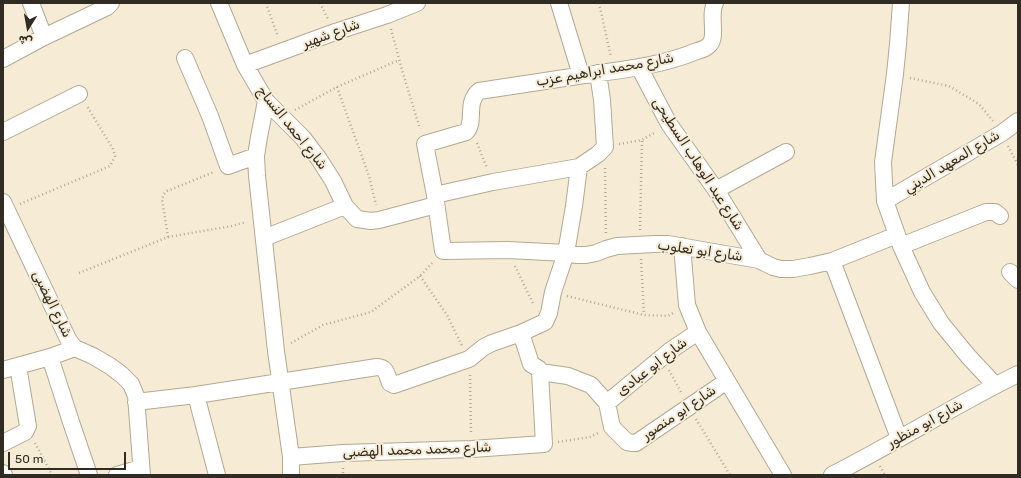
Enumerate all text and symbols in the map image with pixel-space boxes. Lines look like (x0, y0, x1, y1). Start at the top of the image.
north arrow (8, 8, 48, 48)
street label: شارع شهير (300, 16, 362, 52)
text: ش (18, 33, 34, 48)
street label: شارع محمد ابراهيم عزب (535, 50, 675, 90)
street label: شارع احمد النساج (253, 83, 331, 173)
street label: شارع عبد الوهاب السطيحى (649, 94, 747, 234)
street label: شارع المعهد الديني (901, 127, 1003, 197)
street label: شارع ابو تعلوب (656, 237, 744, 265)
street label: شارع الهضبى (29, 268, 75, 340)
street label: شارع ابو عبادى (613, 334, 691, 400)
street label: شارع ابو منصور (639, 382, 719, 444)
street label: شارع ابو منظور (884, 396, 966, 452)
street label: شارع محمد محمد الهضبى (342, 439, 492, 461)
scale bar (10, 444, 128, 470)
text: 50 m (15, 452, 43, 466)

